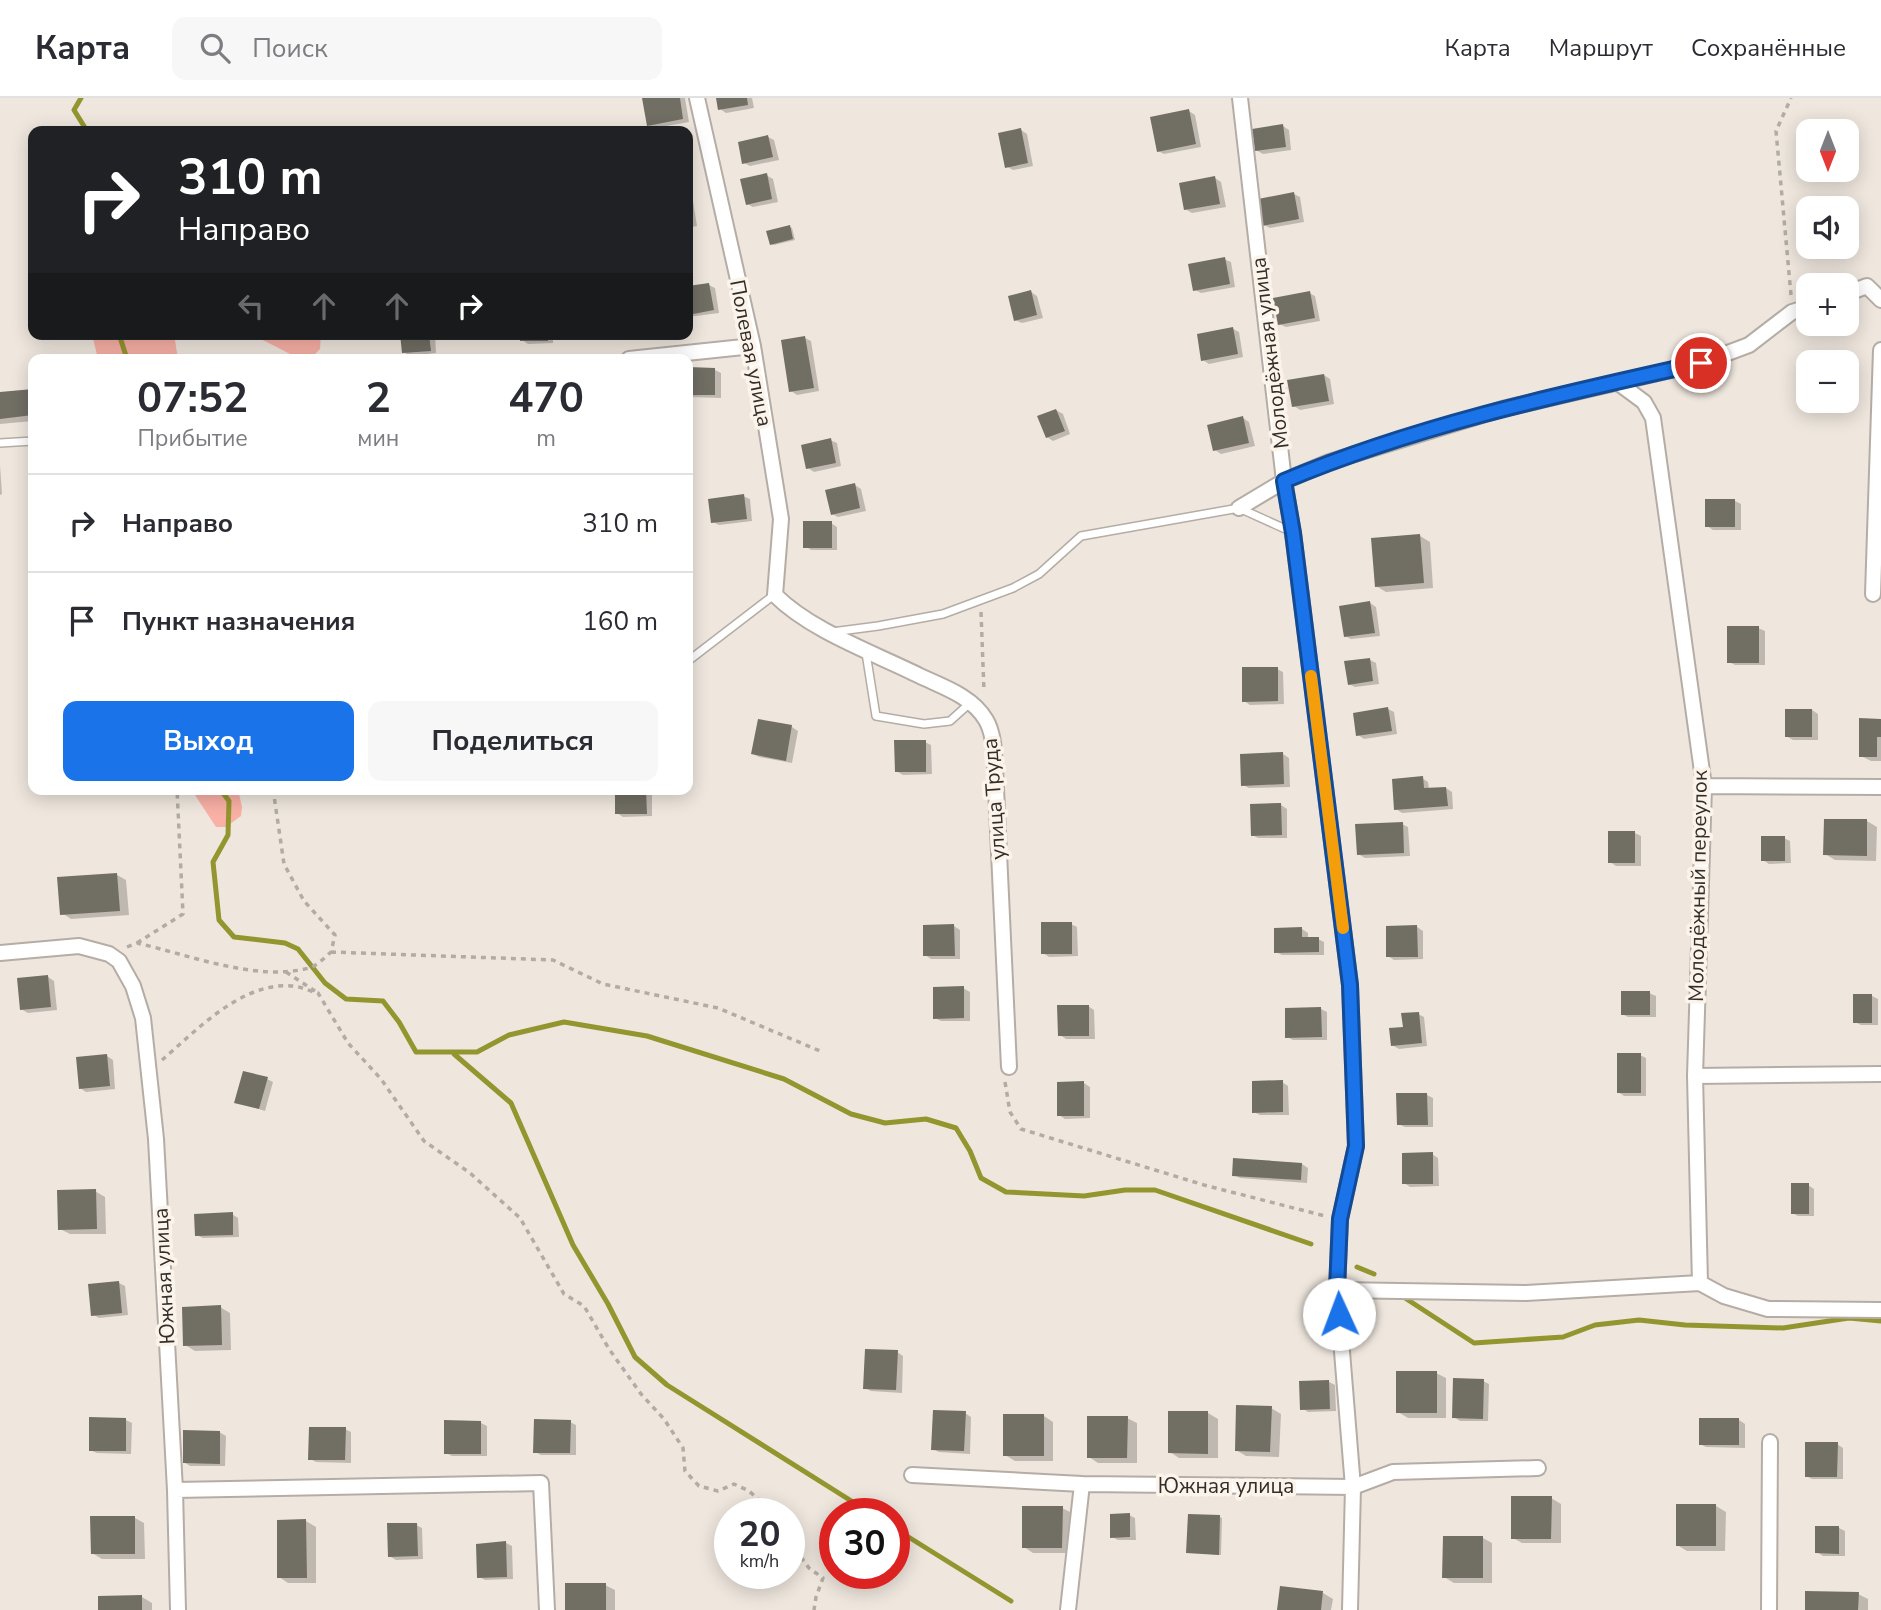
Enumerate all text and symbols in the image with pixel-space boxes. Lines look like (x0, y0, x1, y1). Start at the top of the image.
search box (172, 17, 662, 80)
text: Карта (35, 26, 130, 71)
icon: search (196, 29, 234, 67)
text: Поиск (252, 31, 328, 66)
text: Карта (1445, 32, 1511, 64)
text: Маршрут (1549, 32, 1653, 64)
text: Сохранённые (1691, 32, 1846, 64)
north arrow (1796, 119, 1858, 182)
map controls (1796, 119, 1859, 413)
text: 310 m (178, 144, 322, 211)
icon: right (63, 154, 154, 245)
button: sound (1796, 196, 1859, 259)
text: Направо (178, 208, 310, 251)
street label: Молодёжная улица (1244, 256, 1296, 450)
button: + (1796, 273, 1859, 336)
street label: Полевая улица (723, 277, 779, 429)
icon: left (232, 287, 270, 325)
icon: ahead (305, 287, 343, 325)
icon: ahead (378, 287, 416, 325)
icon: right (451, 287, 489, 325)
pin (1671, 333, 1731, 393)
icon: arrive (1682, 344, 1720, 382)
button: − (1796, 350, 1859, 413)
text: 07:52 (137, 370, 248, 427)
text: 2 (366, 370, 391, 427)
text: 470 (508, 370, 584, 427)
text: Прибытие (137, 423, 248, 454)
text: мин (357, 423, 399, 454)
text: m (536, 423, 556, 454)
icon: right (63, 504, 101, 542)
text: Направо (122, 506, 233, 541)
text: 310 m (582, 506, 658, 541)
icon: arrive (63, 602, 101, 640)
text: Пункт назначения (122, 604, 355, 639)
text: 160 m (582, 604, 658, 639)
button: Выход (63, 701, 354, 781)
button: Поделиться (368, 701, 658, 781)
street label: улица Труда (976, 737, 1012, 861)
street label: Молодёжный переулок (1682, 769, 1714, 1002)
street label: Южная улица (146, 1207, 182, 1345)
position arrow (1302, 1277, 1376, 1351)
street label: Южная улица (1158, 1472, 1294, 1500)
speed limit sign: 30 (819, 1498, 910, 1589)
text: 20 (738, 1511, 781, 1558)
text: km/h (740, 1549, 779, 1573)

